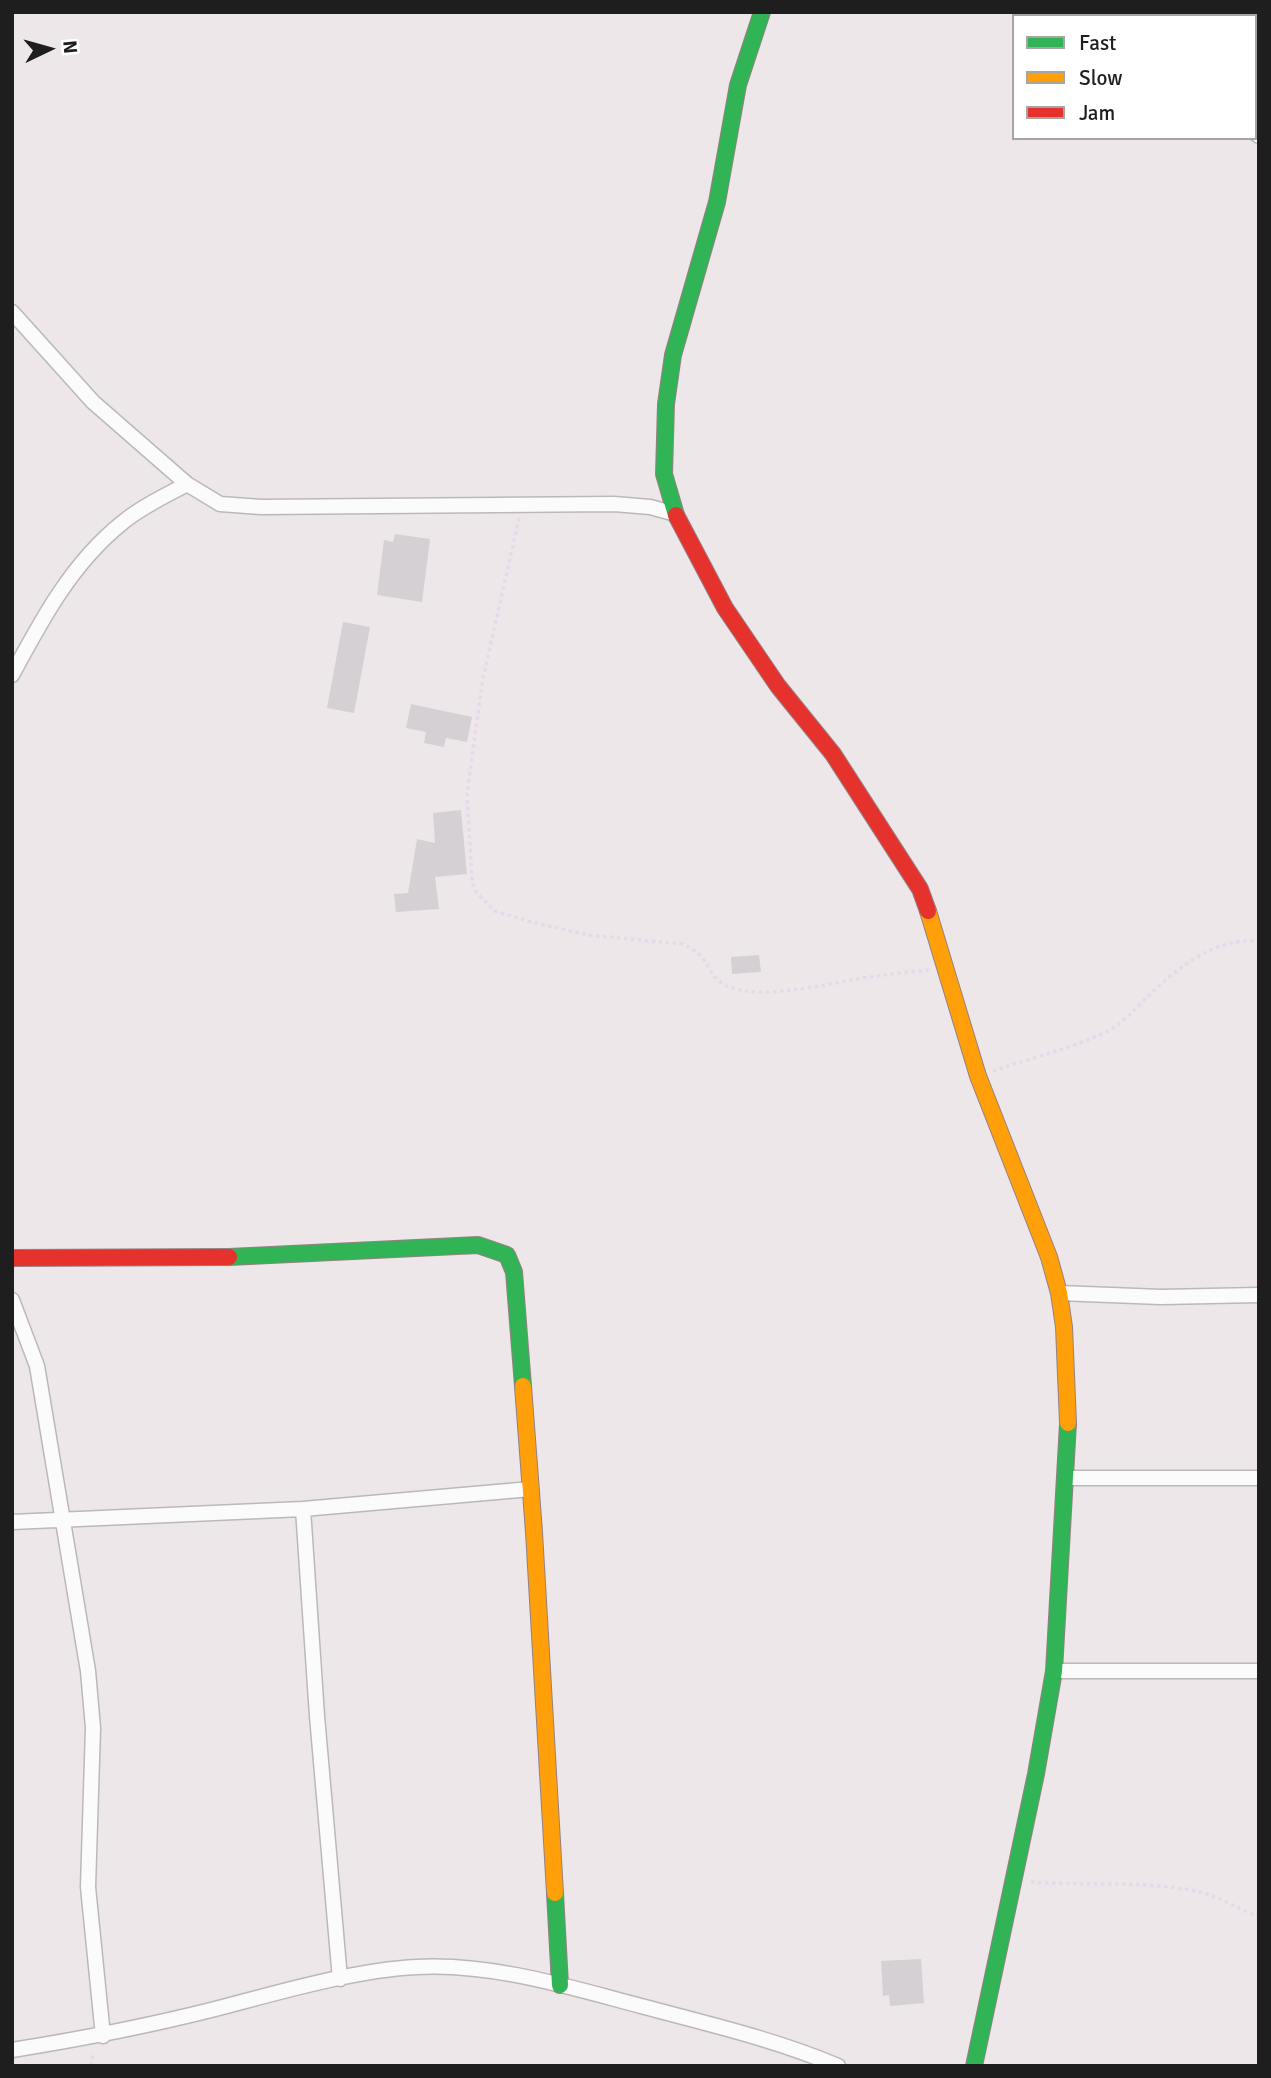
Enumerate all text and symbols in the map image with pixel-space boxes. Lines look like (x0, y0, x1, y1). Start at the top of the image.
north arrow (14, 14, 84, 84)
legend (1012, 14, 1257, 140)
text: Fast (1079, 30, 1116, 56)
text: N (57, 40, 82, 55)
text: Slow (1079, 65, 1123, 91)
text: Jam (1079, 100, 1115, 126)

